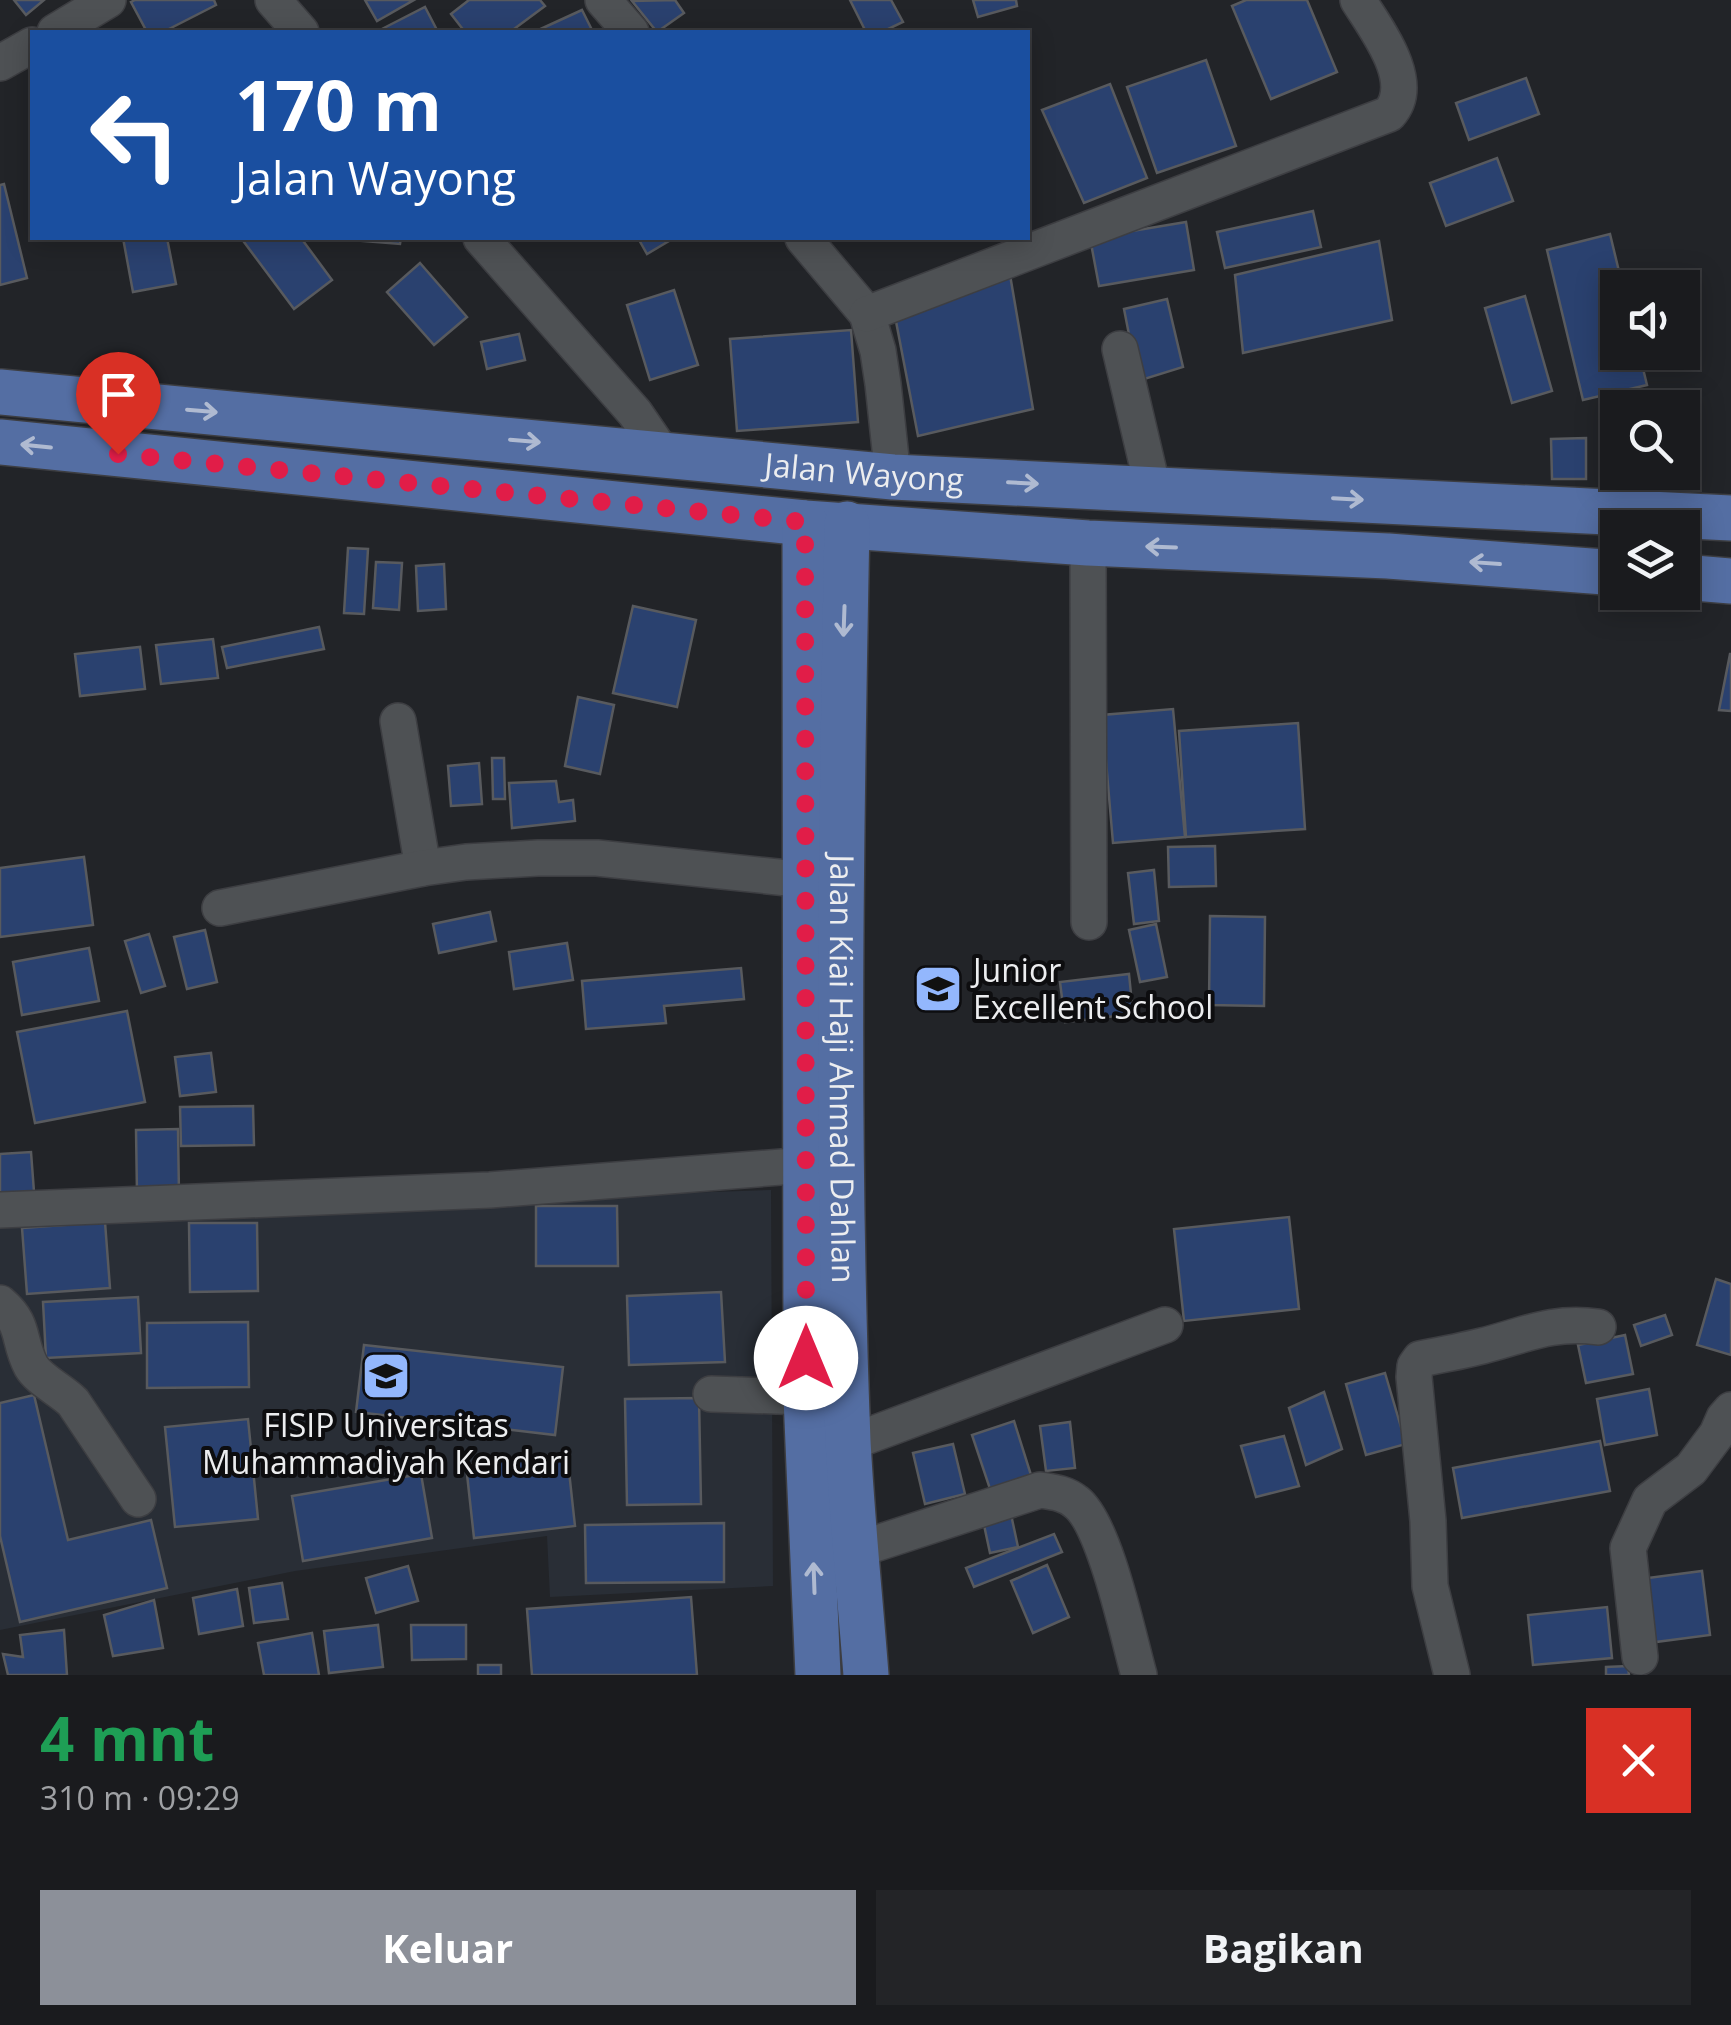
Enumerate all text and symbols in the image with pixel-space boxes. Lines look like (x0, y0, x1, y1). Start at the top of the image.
text: 170 m (235, 56, 442, 152)
icon: left (70, 70, 200, 200)
text: Jalan Wayong (235, 147, 516, 208)
map controls (1600, 270, 1700, 610)
button: sound (1600, 270, 1700, 370)
pin (76, 352, 161, 455)
icon: arrive (91, 367, 146, 422)
button: search (1600, 390, 1700, 490)
one-way arrow (185, 401, 217, 420)
one-way arrow (509, 432, 541, 451)
one-way arrow (20, 436, 52, 455)
street label: Jalan Wayong (760, 442, 965, 500)
one-way arrow (1007, 474, 1039, 493)
one-way arrow (1331, 490, 1363, 509)
button: layers (1600, 510, 1700, 610)
one-way arrow (1145, 537, 1177, 556)
one-way arrow (1470, 553, 1502, 572)
one-way arrow (835, 605, 854, 637)
street label: Jalan Kiai Haji Ahmad Dahlan (821, 851, 866, 1284)
place label: Junior Excellent School (970, 948, 1213, 1028)
school or university icon: Junior Excellent School (912, 963, 964, 1015)
position arrow (754, 1306, 858, 1410)
school or university icon: FISIP Universitas Muhammadiyah Kendari (360, 1350, 412, 1402)
place label: FISIP Universitas Muhammadiyah Kendari (202, 1403, 570, 1483)
one-way arrow (804, 1562, 823, 1594)
text: 4 mnt (40, 1697, 214, 1779)
button: close (1586, 1708, 1691, 1813)
text: 310 m · 09:29 (40, 1776, 239, 1819)
button: Keluar (40, 1890, 856, 2005)
button: Bagikan (876, 1890, 1691, 2005)

